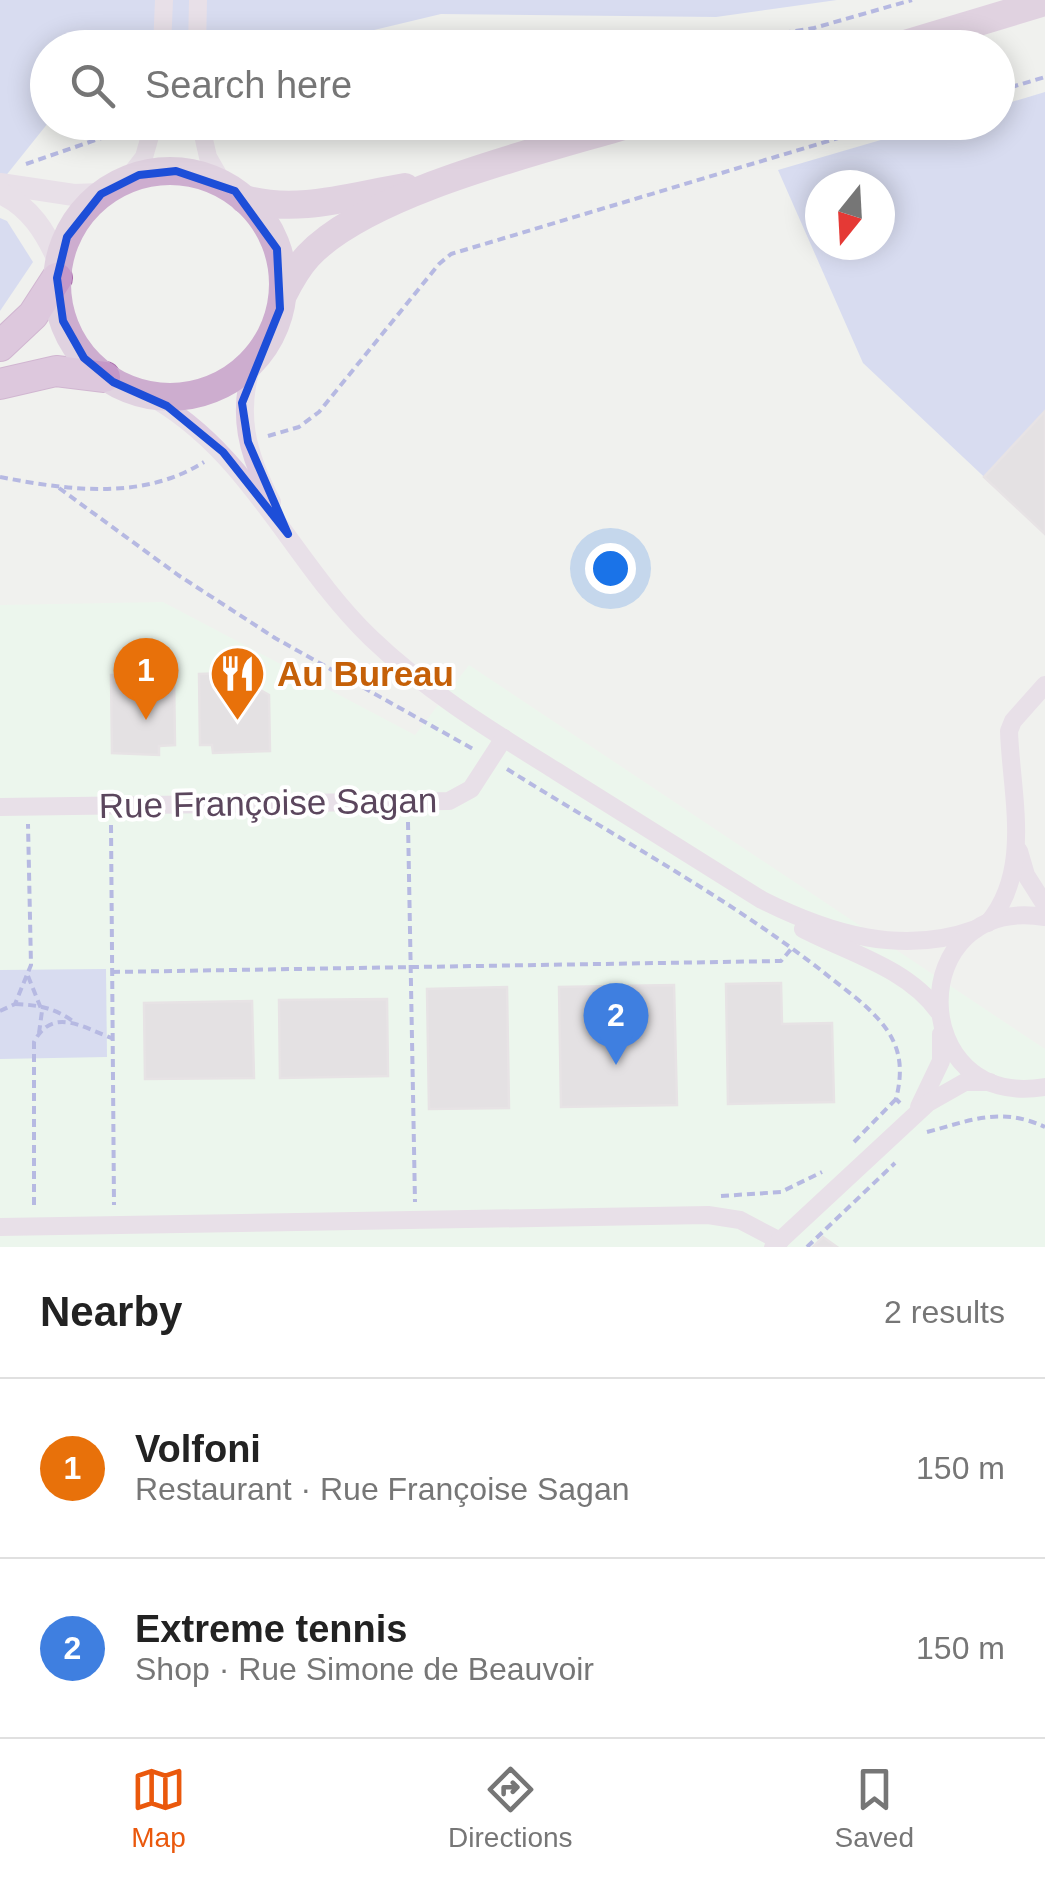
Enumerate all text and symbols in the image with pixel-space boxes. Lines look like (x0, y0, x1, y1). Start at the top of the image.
search box (30, 30, 1015, 140)
icon: search (65, 58, 120, 113)
text: Search here (145, 64, 352, 106)
north arrow (805, 170, 895, 260)
your location (585, 543, 636, 594)
pin: 1 (114, 638, 178, 720)
restaurant icon: Au Bureau (208, 644, 268, 723)
place label: Au Bureau (277, 654, 454, 693)
street label: Rue Françoise Sagan (98, 780, 438, 825)
pin: 2 (584, 982, 648, 1065)
text: Nearby (40, 1288, 182, 1335)
text: 2 results (884, 1294, 1005, 1330)
text: Volfoni (135, 1428, 261, 1470)
text: 1 (64, 1450, 81, 1486)
text: 150 m (916, 1450, 1005, 1486)
text: Restaurant · Rue Françoise Sagan (135, 1471, 629, 1507)
text: Extreme tennis (135, 1608, 407, 1650)
text: 2 (64, 1630, 81, 1666)
text: 150 m (916, 1630, 1005, 1666)
text: Shop · Rue Simone de Beauvoir (135, 1651, 594, 1687)
tab: Map (131, 1762, 186, 1854)
tab: Directions (448, 1762, 573, 1854)
tab: Saved (835, 1762, 914, 1854)

